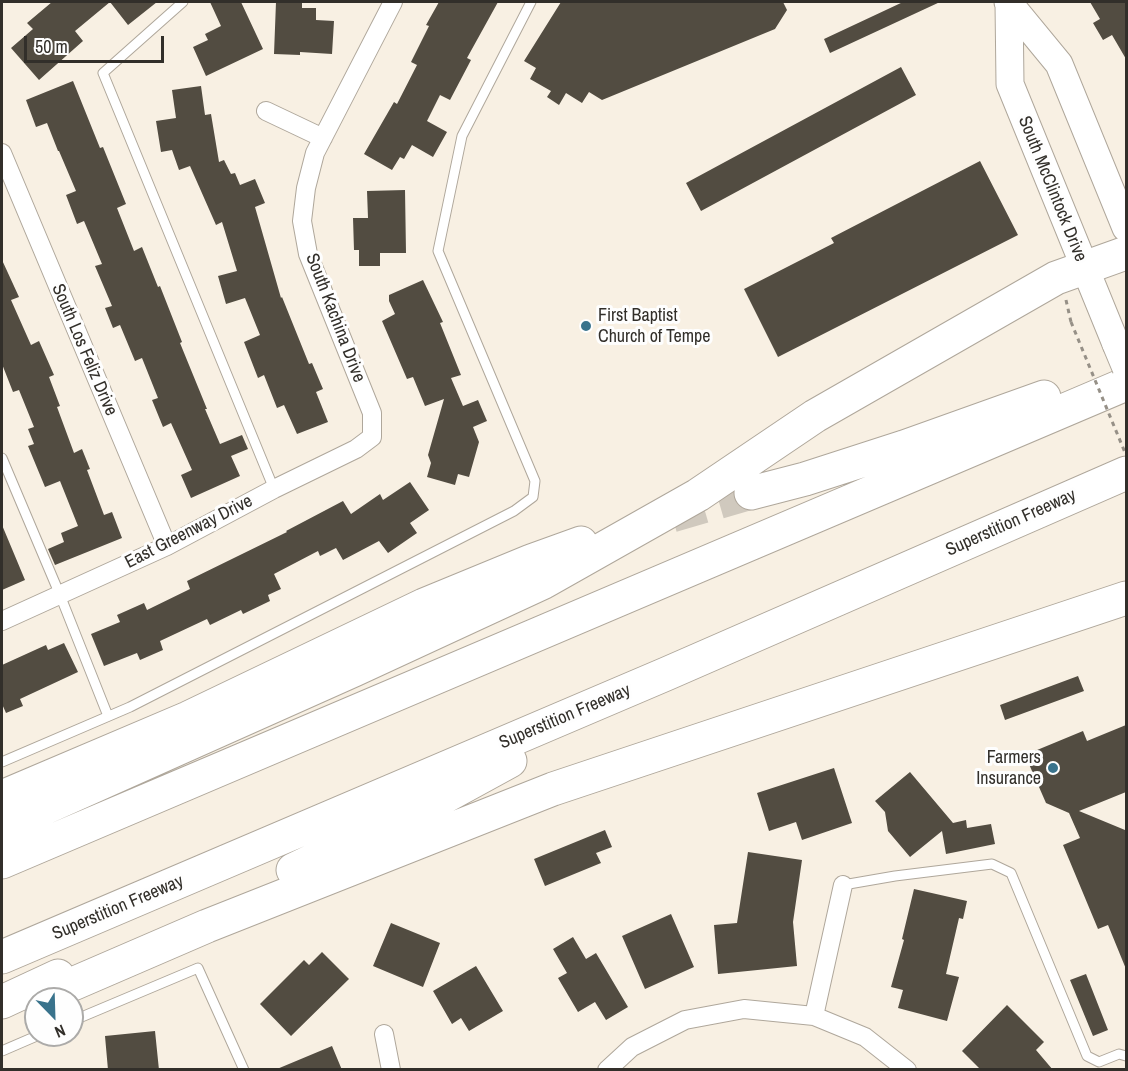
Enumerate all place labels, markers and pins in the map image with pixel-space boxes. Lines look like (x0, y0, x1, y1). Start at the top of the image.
place label: First Baptist Church of Tempe (598, 305, 710, 348)
marker: First Baptist Church of Tempe (579, 319, 593, 333)
place label: Farmers Insurance (976, 747, 1041, 789)
marker: Farmers Insurance (1046, 761, 1060, 775)

